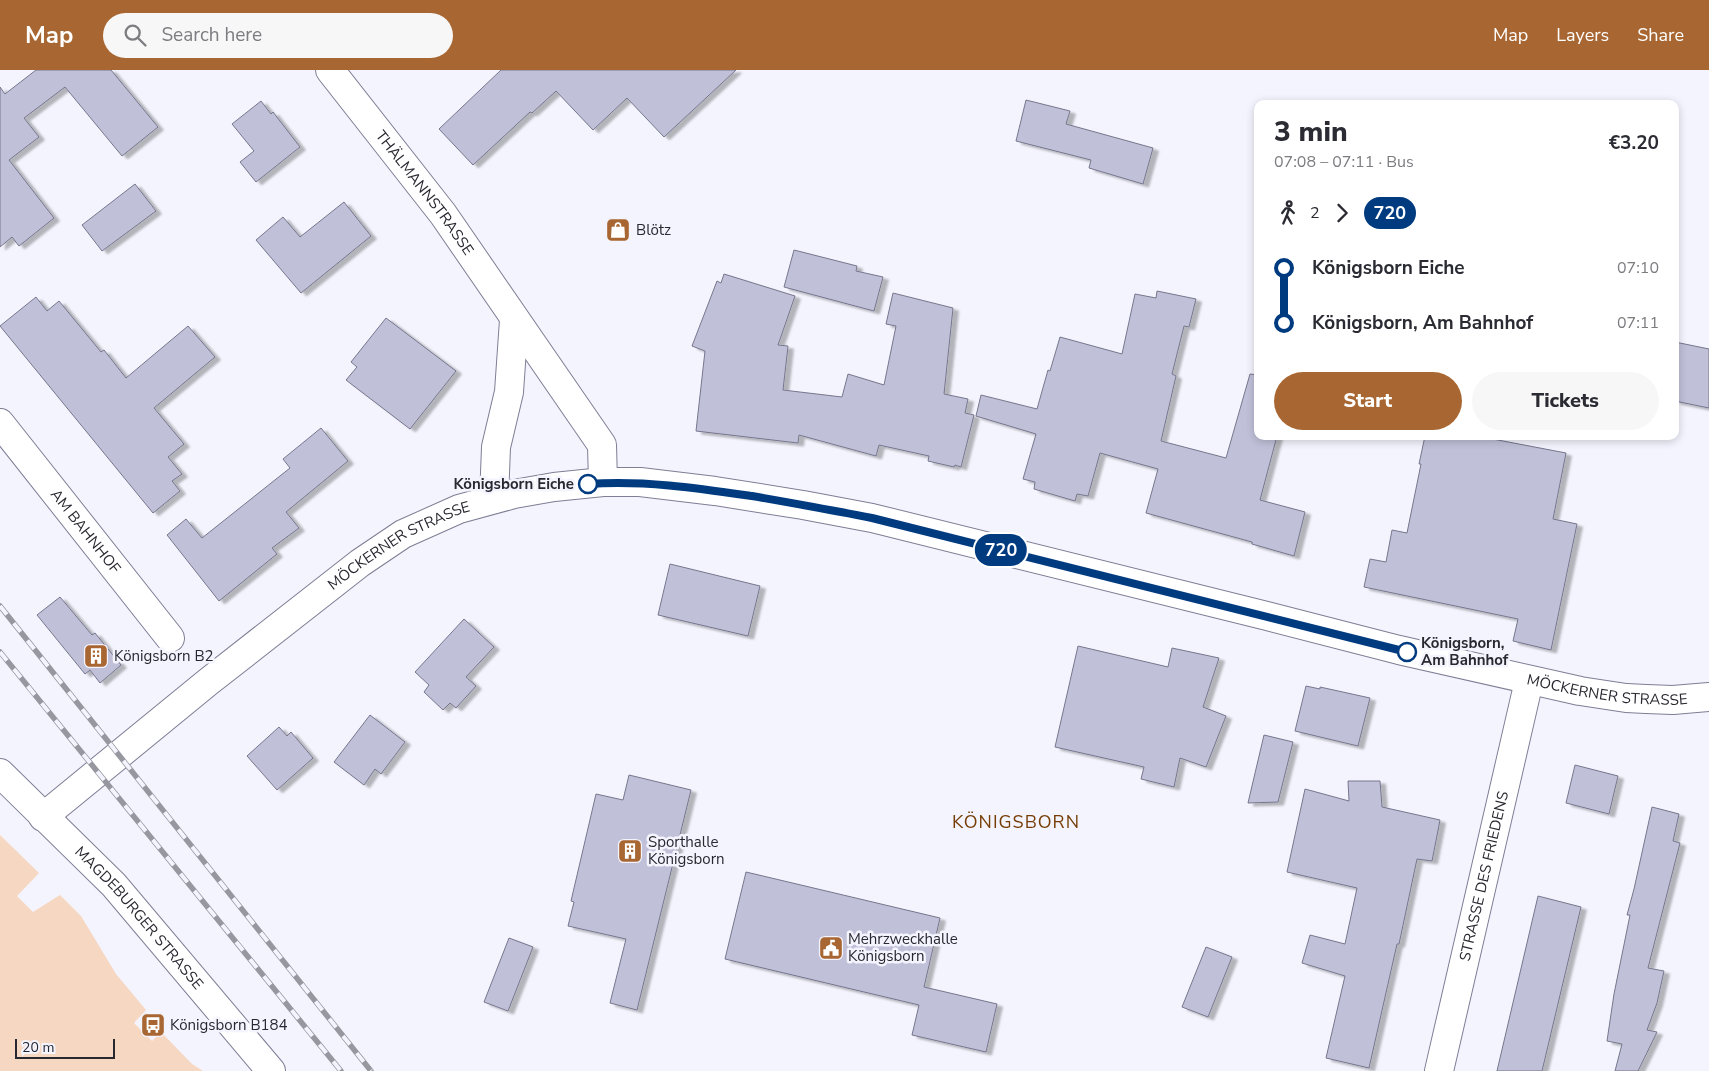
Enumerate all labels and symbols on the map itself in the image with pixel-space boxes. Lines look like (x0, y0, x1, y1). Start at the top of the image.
street label: THÄLMANNSTRASSE (371, 126, 478, 259)
shop icon: Blötz (605, 217, 631, 243)
place label: Blötz (636, 220, 671, 240)
place label: Königsborn Eiche (454, 474, 574, 494)
marker: Königsborn Eiche (578, 474, 598, 494)
street label: AM BAHNHOF (46, 485, 125, 578)
street label: MÖCKERNER STRASSE (324, 497, 472, 595)
line badge: 720 (972, 534, 1030, 566)
place label: Königsborn, Am Bahnhof (1421, 633, 1509, 670)
marker: Königsborn, Am Bahnhof (1397, 642, 1417, 662)
building icon: Königsborn B2 (83, 643, 109, 669)
place label: Königsborn B2 (114, 646, 214, 666)
street label: MÖCKERNER STRASSE (1525, 669, 1688, 710)
street label: STRASSE DES FRIEDENS (1455, 789, 1513, 963)
district label: KÖNIGSBORN (952, 810, 1080, 834)
place label: Sporthalle Königsborn (648, 832, 725, 869)
building icon: Sporthalle Königsborn (617, 838, 643, 864)
street label: MAGDEBURGER STRASSE (70, 842, 208, 994)
place label: Mehrzweckhalle Königsborn (848, 929, 958, 966)
public building icon: Mehrzweckhalle Königsborn (818, 935, 844, 961)
bus stop icon: Königsborn B184 (140, 1012, 166, 1038)
place label: Königsborn B184 (170, 1015, 288, 1035)
scale bar (15, 1036, 115, 1059)

